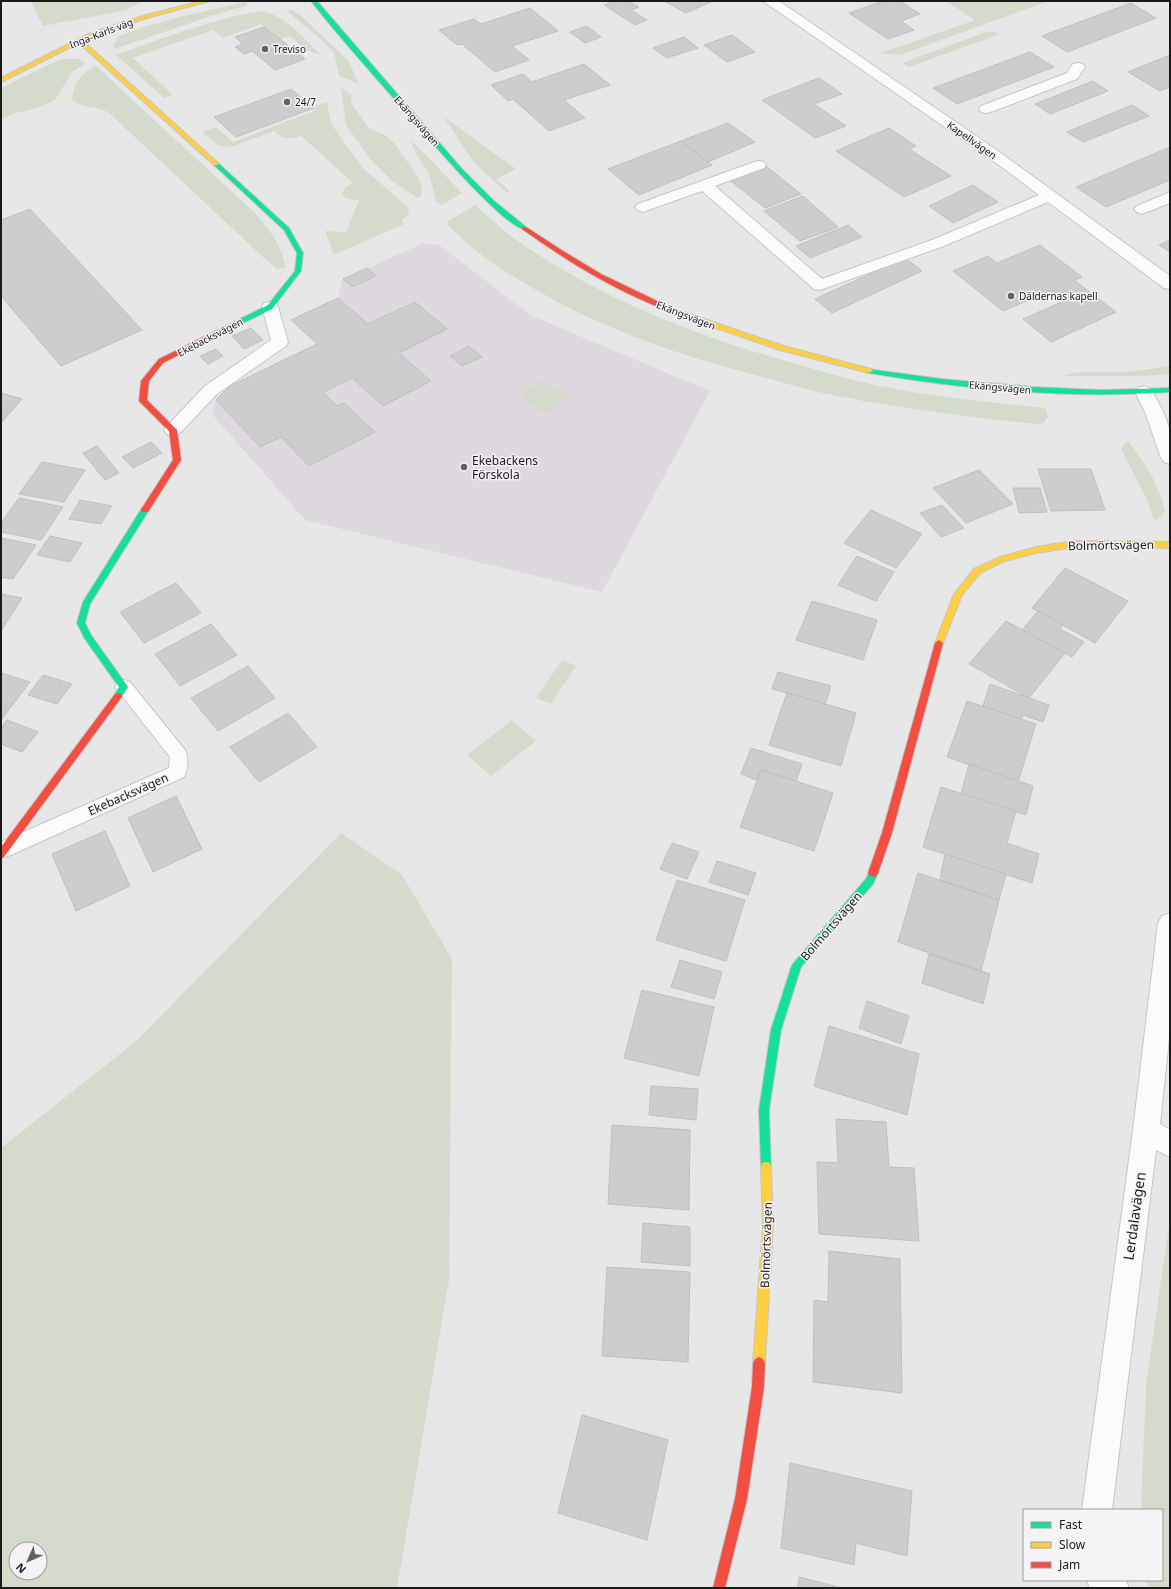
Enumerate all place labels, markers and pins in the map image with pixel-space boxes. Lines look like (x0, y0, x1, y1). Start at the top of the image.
place label: Treviso (273, 42, 306, 56)
marker: Treviso (260, 44, 270, 54)
place label: 24/7 (295, 95, 316, 109)
marker: 24/7 (282, 97, 292, 107)
place label: Däldernas kapell (1019, 289, 1098, 303)
marker: Däldernas kapell (1006, 291, 1016, 301)
place label: Ekebackens Förskola (472, 452, 538, 483)
marker: Ekebackens Förskola (459, 462, 469, 472)

